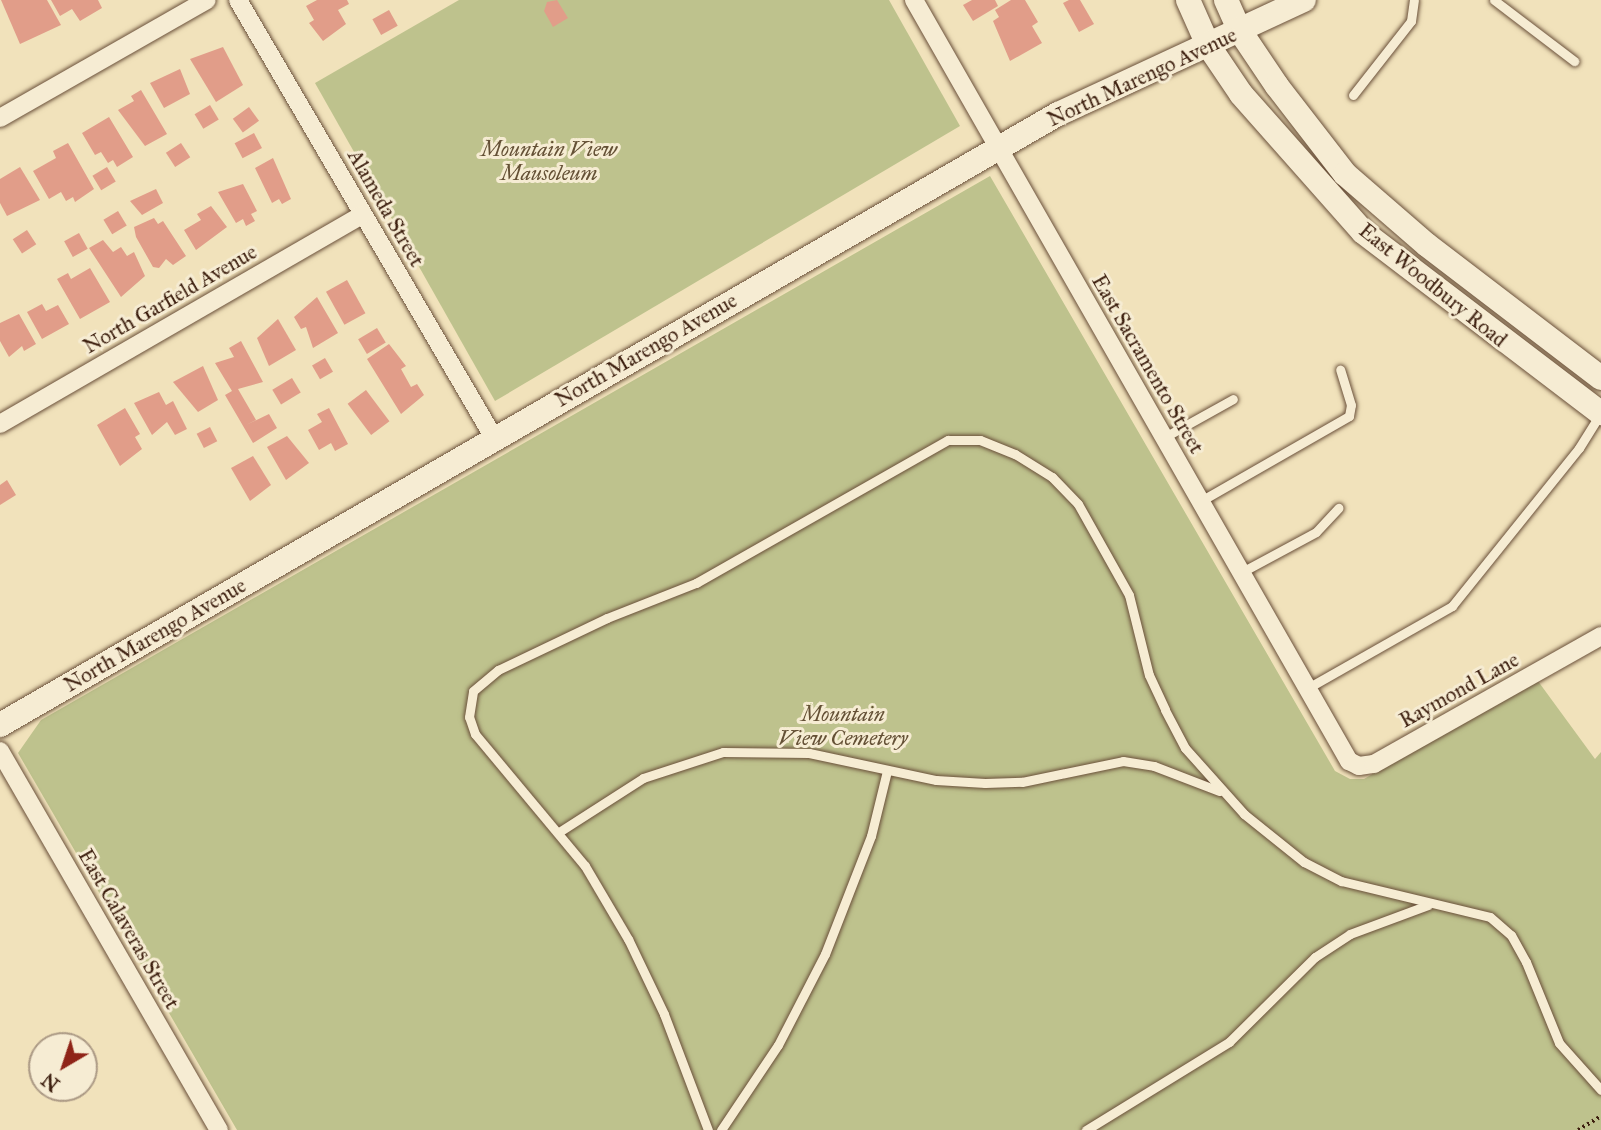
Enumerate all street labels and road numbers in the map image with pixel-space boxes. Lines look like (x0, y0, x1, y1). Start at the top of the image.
street label: North Marengo Avenue (1043, 22, 1241, 132)
street label: Alameda Street (342, 145, 430, 271)
street label: East Woodbury Road (1354, 218, 1512, 352)
street label: North Garfield Avenue (79, 239, 261, 359)
street label: East Sacramento Street (1086, 270, 1210, 458)
street label: North Marengo Avenue (550, 288, 742, 412)
street label: North Marengo Avenue (59, 573, 251, 697)
street label: Raymond Lane (1395, 647, 1523, 733)
street label: East Calaveras Street (73, 844, 185, 1014)

